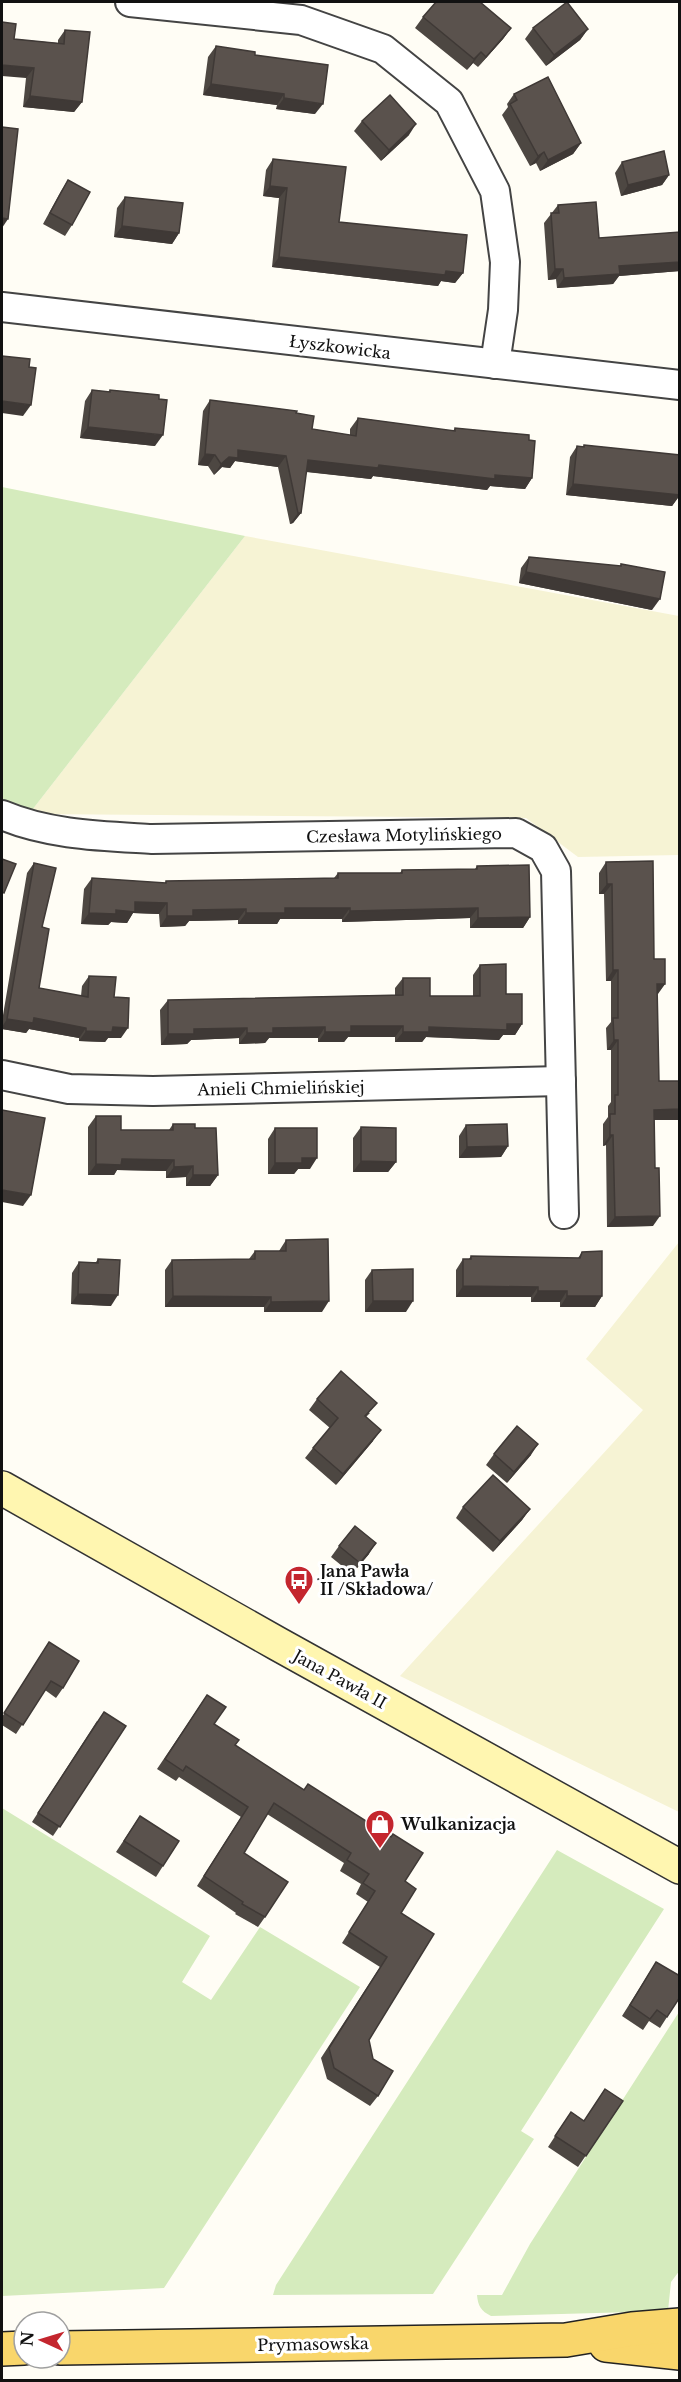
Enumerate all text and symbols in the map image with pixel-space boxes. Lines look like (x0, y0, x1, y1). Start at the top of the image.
street label: Łyszkowicka (288, 331, 392, 363)
street label: Czesława Motylińskiego (306, 823, 502, 847)
street label: Anieli Chmielińskiej (196, 1077, 365, 1099)
place label: Jana Pawła II /Składowa/ (317, 1561, 434, 1599)
bus stop icon: Jana Pawła II /Składowa/ (283, 1564, 315, 1606)
street label: Jana Pawła II (288, 1644, 390, 1713)
shop icon: Wulkanizacja (364, 1808, 396, 1850)
place label: Wulkanizacja (400, 1814, 516, 1834)
north arrow (12, 2310, 72, 2370)
text: N (17, 2331, 38, 2347)
street label: Prymasowska (257, 2333, 369, 2355)

